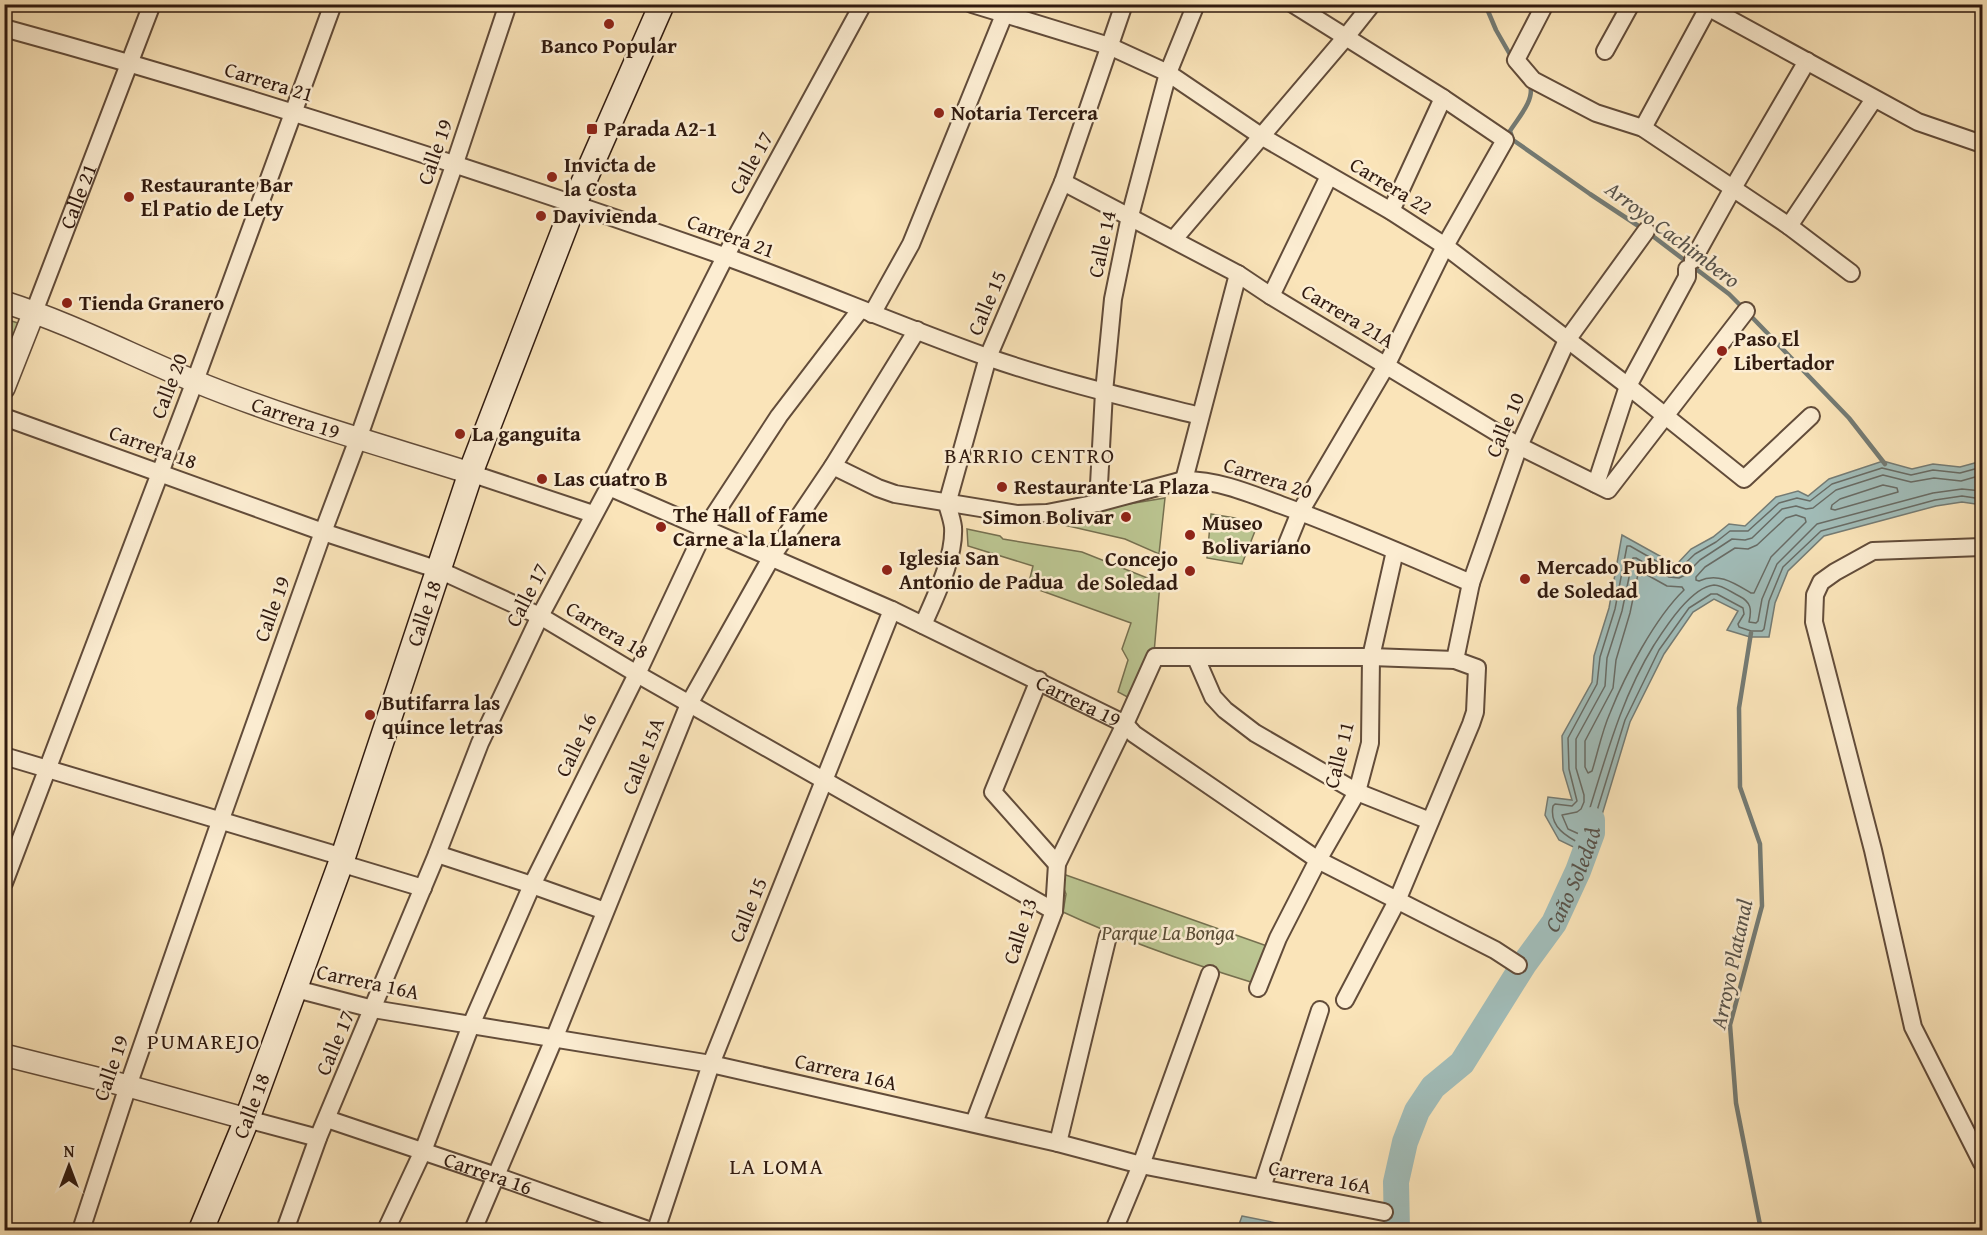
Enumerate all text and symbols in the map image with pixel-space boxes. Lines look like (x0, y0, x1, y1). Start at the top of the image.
marker: Banco Popular (602, 17, 616, 31)
place label: Banco Popular (541, 30, 677, 61)
street label: Carrera 21 (221, 53, 317, 110)
place label: Notaria Tercera (951, 97, 1098, 128)
marker: Notaria Tercera (932, 106, 946, 120)
place label: Parada A2-1 (604, 113, 717, 144)
street label: Calle 19 (409, 115, 460, 189)
marker: Parada A2-1 (585, 122, 599, 136)
street label: Calle 17 (721, 126, 781, 200)
place label: Invicta de la Costa (564, 149, 656, 204)
street label: Carrera 22 (1344, 149, 1438, 222)
street label: Calle 21 (51, 159, 105, 233)
place label: Restaurante Bar El Patio de Lety (141, 169, 293, 224)
marker: Invicta de la Costa (545, 170, 559, 184)
water label: Arroyo Cachimbero (1598, 172, 1747, 295)
marker: Restaurante Bar El Patio de Lety (122, 190, 136, 204)
place label: Davivienda (553, 200, 657, 231)
street label: Carrera 21 (683, 205, 779, 266)
street label: Calle 14 (1079, 207, 1124, 280)
marker: Davivienda (534, 209, 548, 223)
street label: Calle 15 (959, 266, 1014, 340)
street label: Carrera 21A (1296, 275, 1401, 356)
place label: Tienda Granero (79, 287, 224, 318)
marker: Tienda Granero (60, 296, 74, 310)
place label: Paso El Libertador (1734, 323, 1835, 378)
marker: Paso El Libertador (1715, 344, 1729, 358)
street label: Calle 20 (142, 349, 195, 423)
street label: Carrera 19 (247, 388, 344, 447)
street label: Calle 10 (1477, 388, 1532, 462)
street label: Carrera 18 (105, 416, 201, 477)
place label: La ganguita (472, 418, 581, 449)
marker: La ganguita (453, 427, 467, 441)
district label: BARRIO CENTRO (944, 439, 1116, 471)
street label: Carrera 20 (1220, 449, 1316, 506)
place label: Las cuatro B (554, 463, 668, 494)
place label: Restaurante La Plaza (1014, 471, 1209, 502)
marker: Las cuatro B (535, 472, 549, 486)
marker: Restaurante La Plaza (995, 480, 1009, 494)
place label: The Hall of Fame Carne a la Llanera (673, 499, 841, 554)
place label: Simon Bolivar (982, 501, 1114, 532)
place label: Museo Bolivariano (1202, 507, 1311, 562)
marker: Simon Bolivar (1119, 510, 1133, 524)
marker: The Hall of Fame Carne a la Llanera (654, 520, 668, 534)
marker: Museo Bolivariano (1183, 528, 1197, 542)
place label: Iglesia San Antonio de Padua (899, 542, 1064, 597)
place label: Concejo de Soledad (1077, 543, 1178, 598)
place label: Mercado Publico de Soledad (1537, 551, 1693, 606)
street label: Calle 17 (497, 558, 556, 632)
marker: Iglesia San Antonio de Padua (880, 563, 894, 577)
marker: Concejo de Soledad (1183, 564, 1197, 578)
street label: Calle 19 (245, 572, 298, 646)
marker: Mercado Publico de Soledad (1518, 572, 1532, 586)
street label: Calle 18 (398, 576, 449, 650)
street label: Carrera 18 (560, 593, 654, 666)
street label: Carrera 19 (1031, 667, 1126, 735)
place label: Butifarra las quince letras (382, 687, 503, 742)
street label: Calle 16 (547, 707, 604, 782)
marker: Butifarra las quince letras (363, 708, 377, 722)
street label: Calle 15A (613, 712, 672, 799)
street label: Calle 11 (1315, 718, 1362, 792)
water label: Caño Soledad (1536, 827, 1608, 939)
street label: Calle 15 (720, 873, 775, 947)
street label: Calle 13 (994, 894, 1045, 968)
water label: Arroyo Platanal (1701, 896, 1760, 1033)
park label: Parque La Bonga (1100, 917, 1235, 948)
street label: Carrera 16A (314, 956, 423, 1008)
street label: Calle 17 (307, 1006, 362, 1080)
district label: PUMAREJO (147, 1025, 261, 1057)
street label: Calle 19 (85, 1031, 136, 1105)
street label: Carrera 16A (792, 1045, 901, 1098)
street label: Calle 18 (225, 1069, 278, 1143)
north arrow (39, 1136, 99, 1196)
text: N (64, 1139, 75, 1163)
street label: Carrera 16 (440, 1144, 537, 1203)
district label: LA LOMA (730, 1150, 824, 1182)
street label: Carrera 16A (1266, 1151, 1374, 1202)

